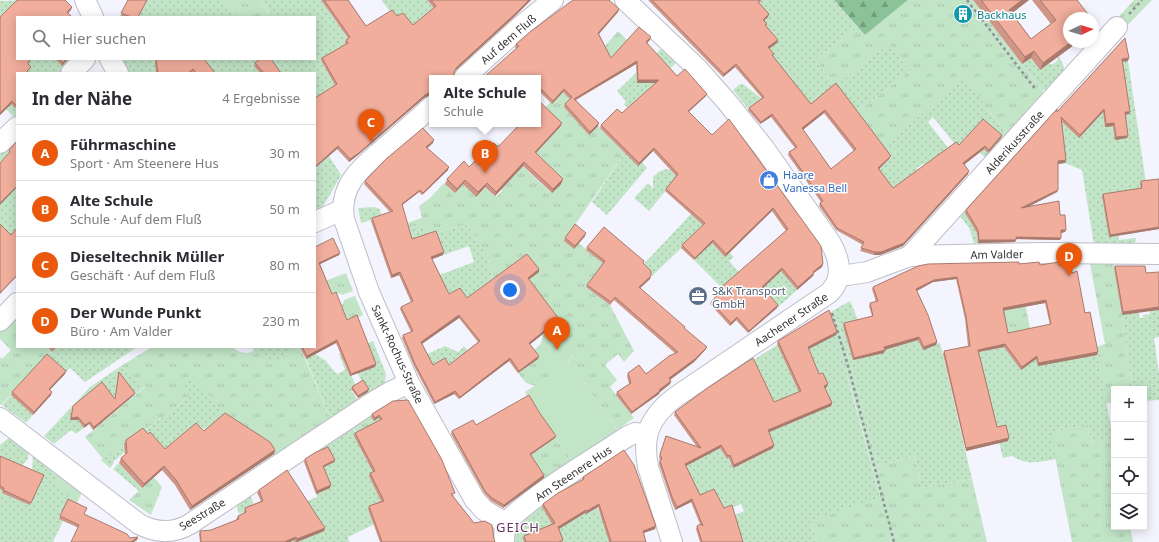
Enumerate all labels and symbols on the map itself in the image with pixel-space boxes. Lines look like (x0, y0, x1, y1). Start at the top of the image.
building icon: Backhaus (952, 3, 974, 25)
place label: Backhaus (977, 7, 1027, 22)
street label: Auf dem Fluß (477, 11, 539, 67)
north arrow (1063, 12, 1099, 48)
street label: Alderikusstraße (981, 107, 1047, 177)
pin: C (358, 109, 384, 142)
pin: B (472, 140, 498, 173)
place label: Haare Vanessa Bell (783, 167, 847, 195)
shop icon: Haare Vanessa Bell (758, 169, 780, 191)
pin: D (1056, 243, 1082, 276)
street label: Am Valder (970, 246, 1024, 262)
your location (500, 280, 520, 300)
place label: S&K Transport GmbH (712, 283, 786, 311)
office icon: S&K Transport GmbH (687, 285, 709, 307)
street label: Aachener Straße (751, 289, 831, 349)
street label: Sankt-Rochus-Straße (369, 302, 427, 406)
pin: A (544, 317, 570, 350)
street label: Am Steenere Hus (532, 442, 614, 504)
street label: Seestraße (176, 494, 228, 534)
district label: GEICH (496, 518, 540, 536)

